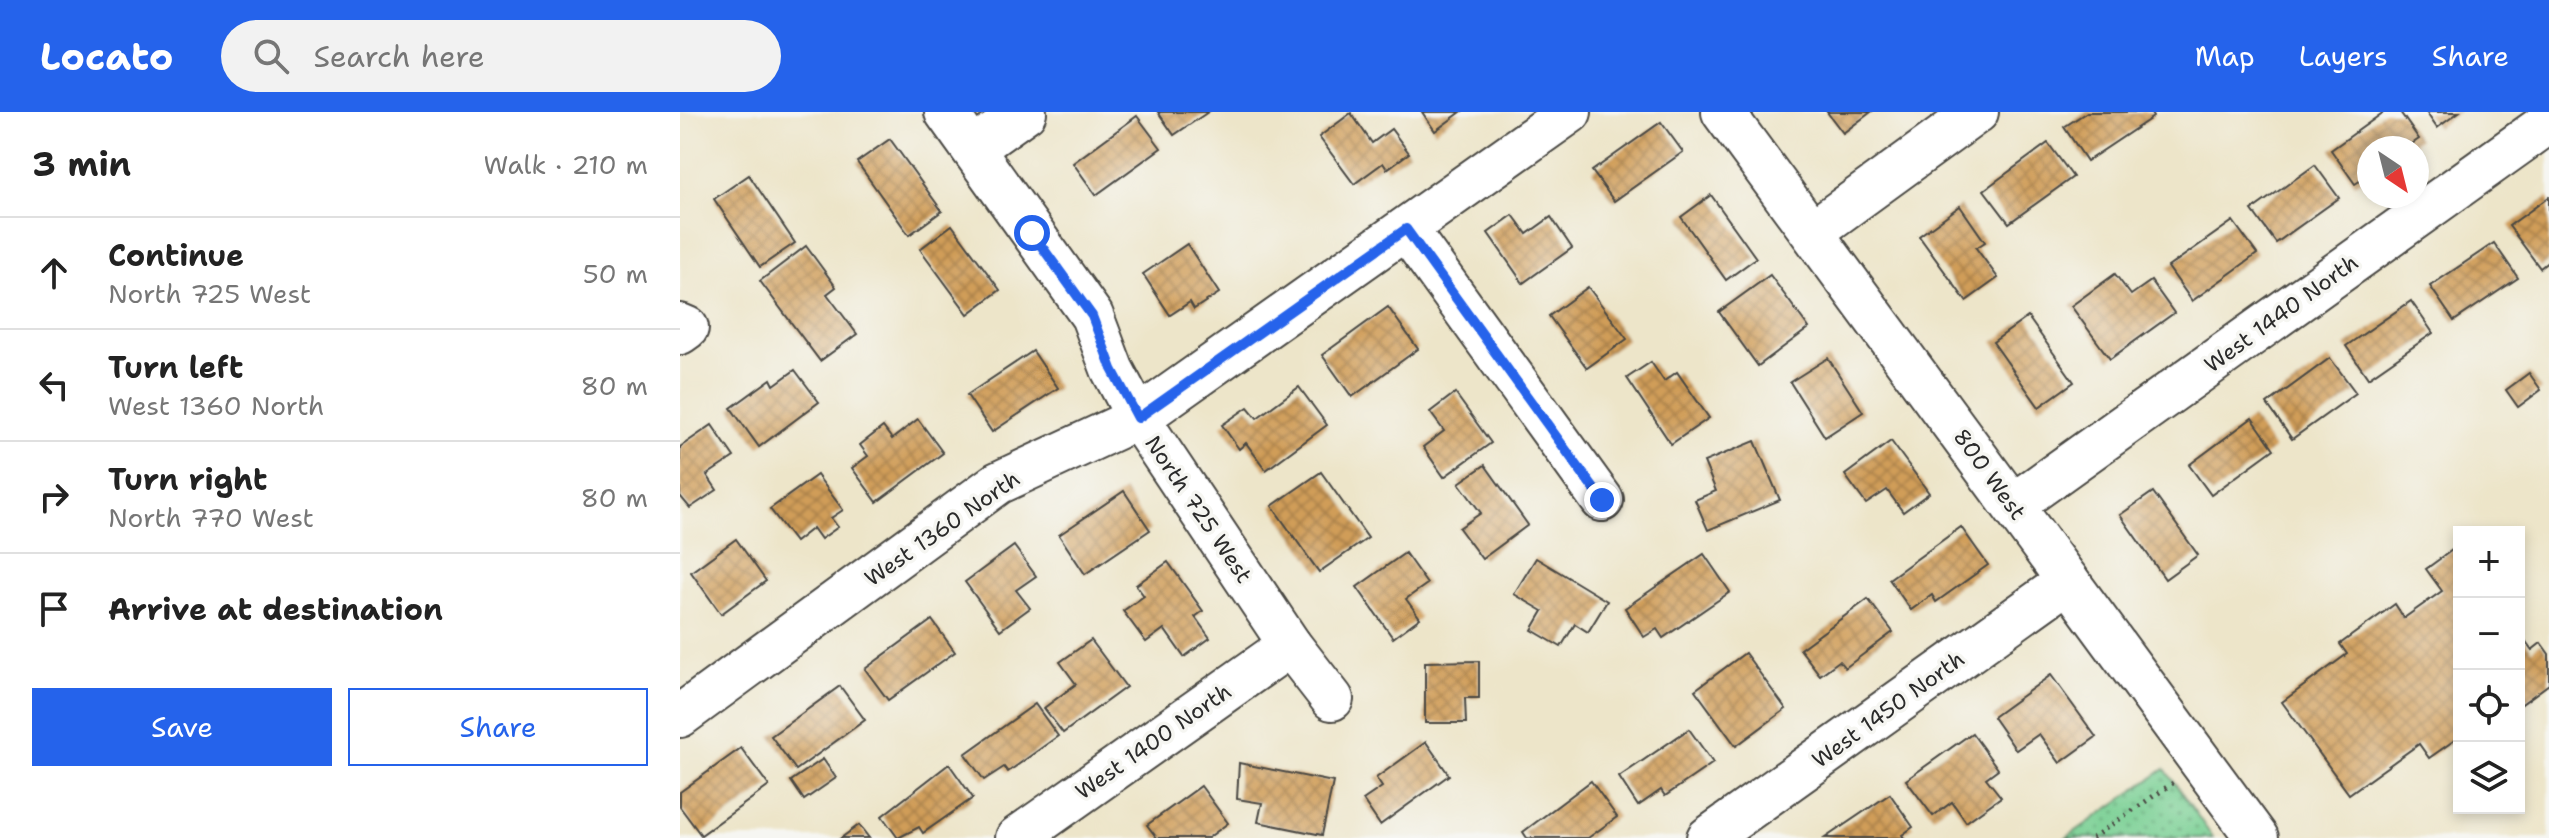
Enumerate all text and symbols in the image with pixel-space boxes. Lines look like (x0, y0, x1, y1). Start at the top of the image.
search box (221, 20, 781, 92)
text: Locato (40, 31, 173, 82)
icon: search (249, 34, 293, 78)
text: Search here (313, 36, 485, 77)
text: Map (2195, 37, 2255, 75)
text: Layers (2299, 37, 2388, 75)
text: Share (2432, 37, 2509, 75)
north arrow (2357, 136, 2429, 208)
text: 3 min (32, 141, 131, 187)
text: Walk · 210 m (484, 147, 648, 182)
route start (1014, 215, 1050, 251)
text: Continue (108, 235, 244, 276)
street label: West 1440 North (2199, 248, 2364, 379)
icon: ahead (32, 251, 76, 295)
text: 50 m (583, 256, 648, 291)
text: North 725 West (108, 276, 311, 311)
text: Turn left (108, 347, 243, 388)
icon: left (32, 363, 76, 407)
text: 80 m (581, 368, 648, 403)
text: West 1360 North (108, 388, 324, 423)
street label: 800 West (1947, 423, 2032, 526)
street label: North 725 West (1138, 430, 1259, 589)
text: Turn right (108, 459, 267, 500)
street label: West 1360 North (859, 464, 1026, 593)
icon: right (32, 475, 76, 519)
text: 80 m (581, 480, 648, 515)
route end (1584, 482, 1620, 518)
text: North 770 West (108, 500, 314, 535)
map controls (2453, 526, 2525, 814)
button: + (2453, 526, 2525, 598)
icon: arrive (32, 587, 76, 631)
text: Arrive at destination (108, 589, 443, 630)
button: − (2453, 598, 2525, 670)
street label: West 1450 North (1806, 644, 1970, 774)
button: locate (2453, 670, 2525, 742)
street label: West 1400 North (1070, 677, 1237, 806)
button: Save (32, 688, 332, 766)
button: Share (348, 688, 648, 766)
button: layers (2453, 742, 2525, 814)

